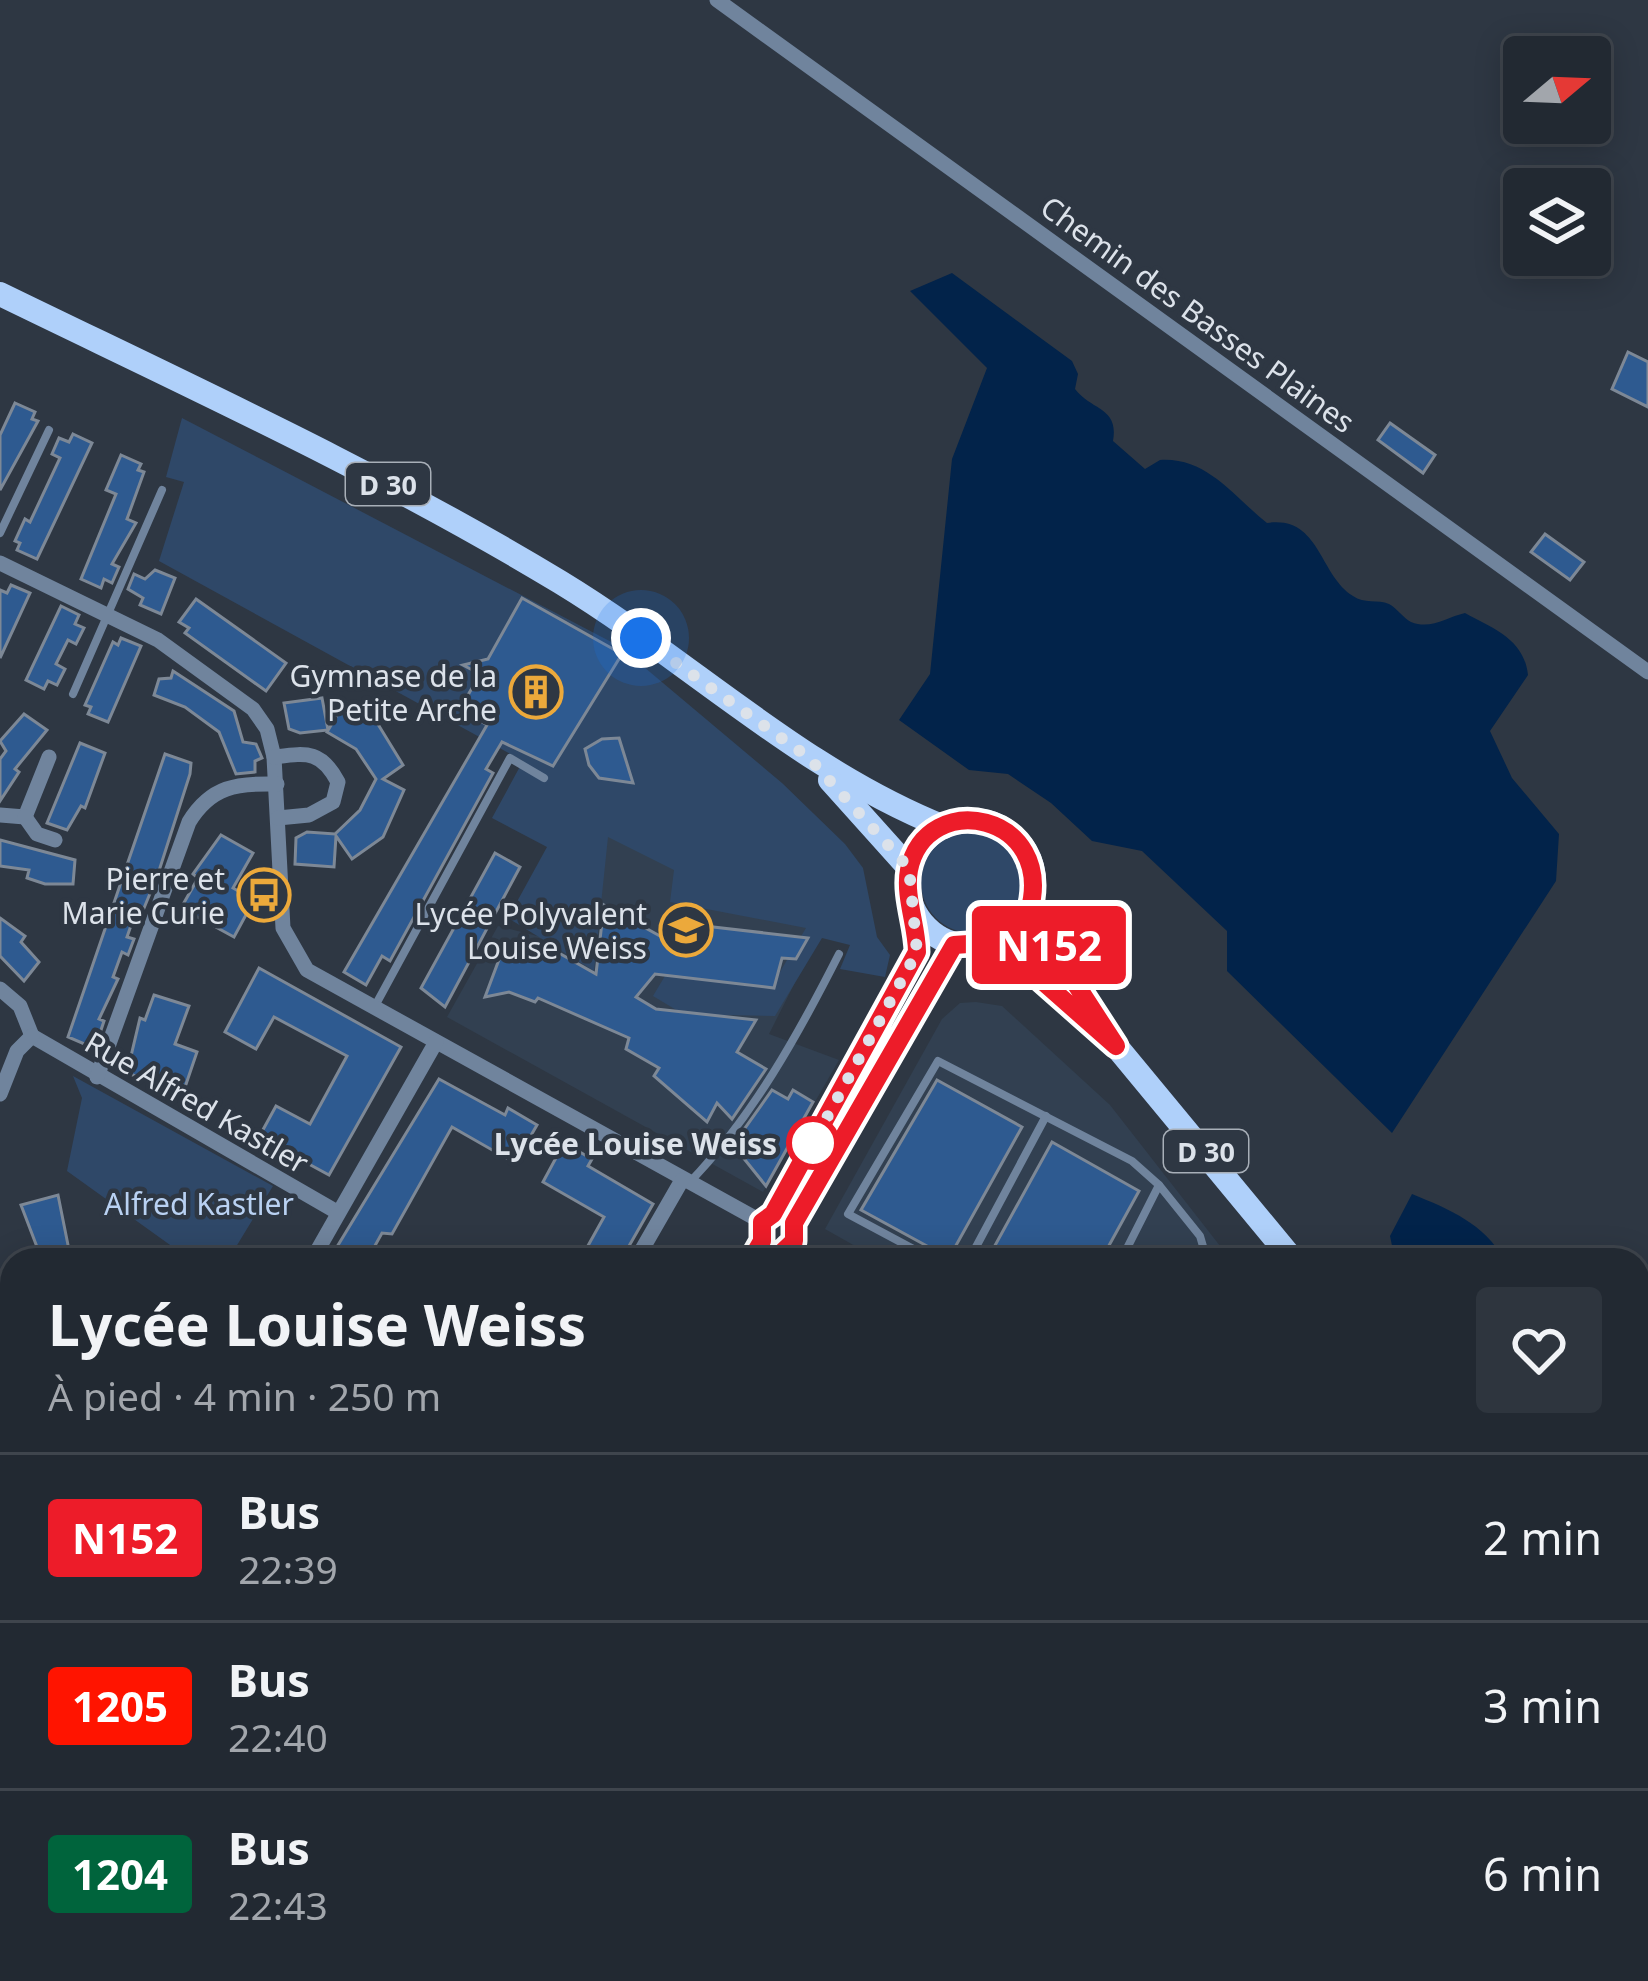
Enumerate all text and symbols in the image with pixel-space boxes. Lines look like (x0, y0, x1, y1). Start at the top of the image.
north arrow (1503, 36, 1611, 144)
map controls (1503, 36, 1611, 276)
button: layers (1503, 168, 1611, 276)
street label: Chemin des Basses Plaines (1033, 186, 1363, 442)
road number: D 30 (346, 463, 430, 505)
your location (611, 608, 671, 668)
place label: Gymnase de la Petite Arche (290, 655, 497, 730)
building icon: Gymnase de la Petite Arche (508, 664, 564, 720)
place label: Pierre et Marie Curie (62, 858, 225, 933)
bus stop icon: Pierre et Marie Curie (236, 867, 292, 923)
place label: Lycée Polyvalent Louise Weiss (415, 893, 647, 968)
school or university icon: Lycée Polyvalent Louise Weiss (658, 902, 714, 958)
line badge: N152 (965, 906, 1133, 984)
text: N152 (996, 916, 1102, 973)
street label: Rue Alfred Kastler (78, 1021, 316, 1183)
marker: Lycée Louise Weiss (788, 1118, 838, 1168)
place label: Lycée Louise Weiss (494, 1123, 777, 1164)
road number: D 30 (1164, 1130, 1248, 1172)
park label: Alfred Kastler (104, 1183, 294, 1224)
text: Lycée Louise Weiss (48, 1285, 586, 1363)
button: heart (1476, 1287, 1602, 1413)
text: À pied · 4 min · 250 m (48, 1369, 441, 1422)
text: Bus (238, 1481, 320, 1542)
text: 2 min (1483, 1507, 1602, 1568)
text: N152 (72, 1509, 178, 1566)
text: 22:39 (238, 1542, 338, 1595)
text: Bus (228, 1649, 310, 1710)
text: 3 min (1483, 1675, 1602, 1736)
text: 1205 (72, 1677, 168, 1734)
text: 22:40 (228, 1710, 328, 1763)
text: Bus (228, 1817, 310, 1878)
text: 6 min (1483, 1843, 1602, 1904)
text: 1204 (72, 1845, 168, 1902)
text: 22:43 (228, 1878, 328, 1931)

